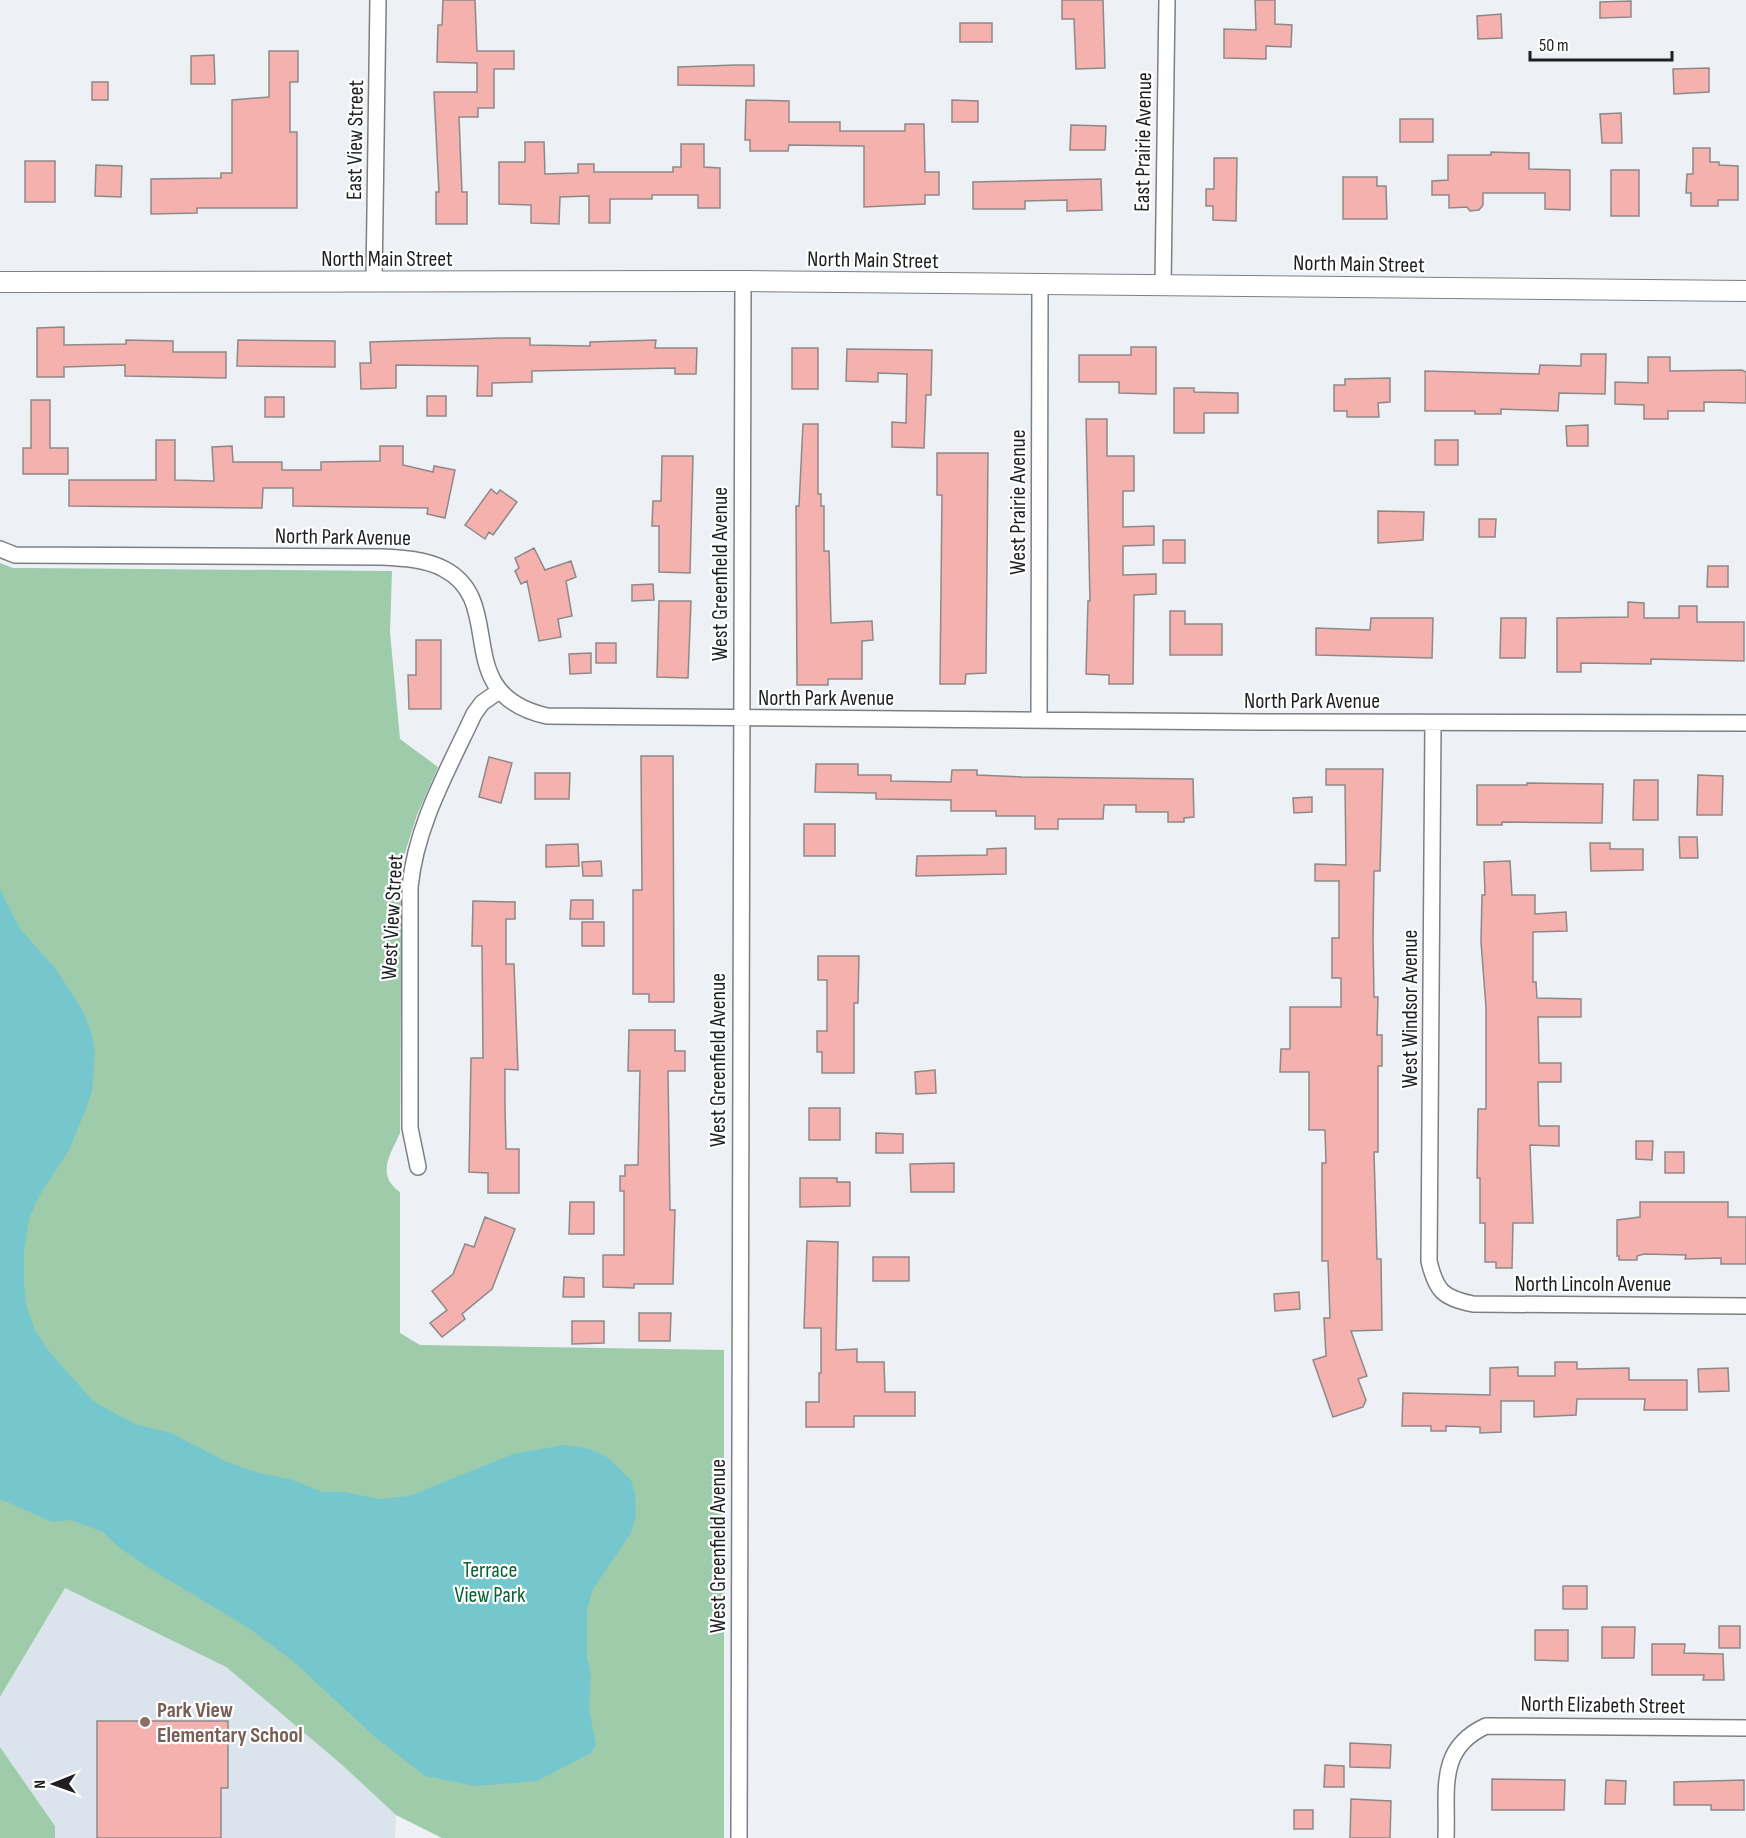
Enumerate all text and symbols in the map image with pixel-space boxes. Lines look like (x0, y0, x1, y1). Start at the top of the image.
scale bar (1530, 24, 1672, 62)
text: 50 m (1539, 35, 1569, 56)
street label: East Prairie Avenue (1129, 72, 1158, 212)
street label: East View Street (341, 79, 370, 200)
street label: North Main Street (321, 246, 453, 273)
street label: North Main Street (807, 246, 939, 275)
street label: North Main Street (1293, 250, 1425, 279)
street label: West Prairie Avenue (1005, 429, 1032, 575)
street label: West Greenfield Avenue (707, 487, 734, 661)
street label: North Park Avenue (275, 523, 411, 552)
street label: North Park Avenue (758, 685, 894, 712)
street label: North Park Avenue (1244, 688, 1380, 715)
street label: West View Street (376, 853, 409, 981)
street label: West Windsor Avenue (1397, 930, 1424, 1088)
street label: West Greenfield Avenue (705, 973, 732, 1147)
street label: North Lincoln Avenue (1515, 1271, 1671, 1298)
street label: West Greenfield Avenue (705, 1459, 732, 1633)
park label: Terrace View Park (455, 1557, 526, 1609)
street label: North Elizabeth Street (1520, 1691, 1686, 1720)
place label: Park View Elementary School (157, 1697, 303, 1749)
marker: Park View Elementary School (138, 1715, 152, 1729)
north arrow (24, 1754, 84, 1814)
text: N (31, 1780, 50, 1789)

